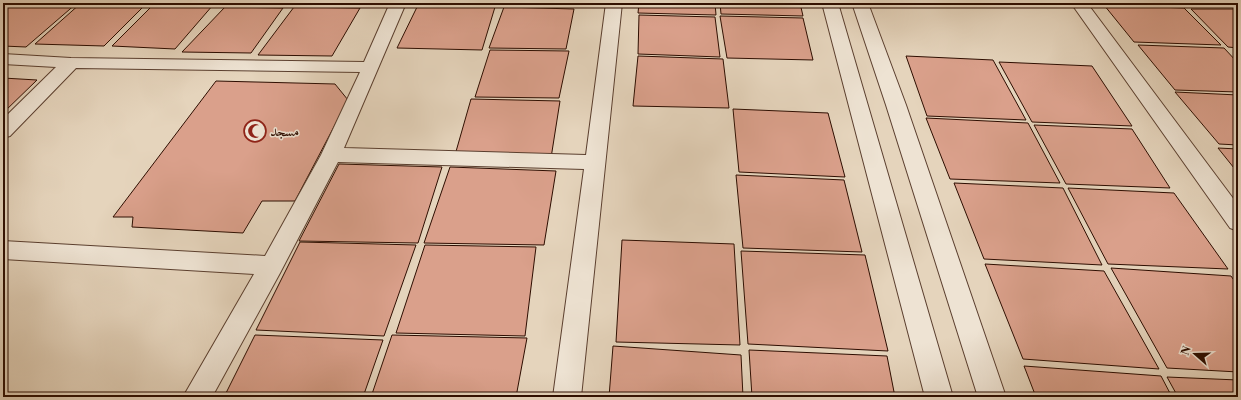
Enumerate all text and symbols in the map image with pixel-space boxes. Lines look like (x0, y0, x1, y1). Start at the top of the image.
mosque icon: مسجد (242, 118, 268, 144)
place label: مسجد (270, 122, 299, 141)
north arrow (1175, 334, 1215, 374)
text: N (1178, 344, 1195, 357)

